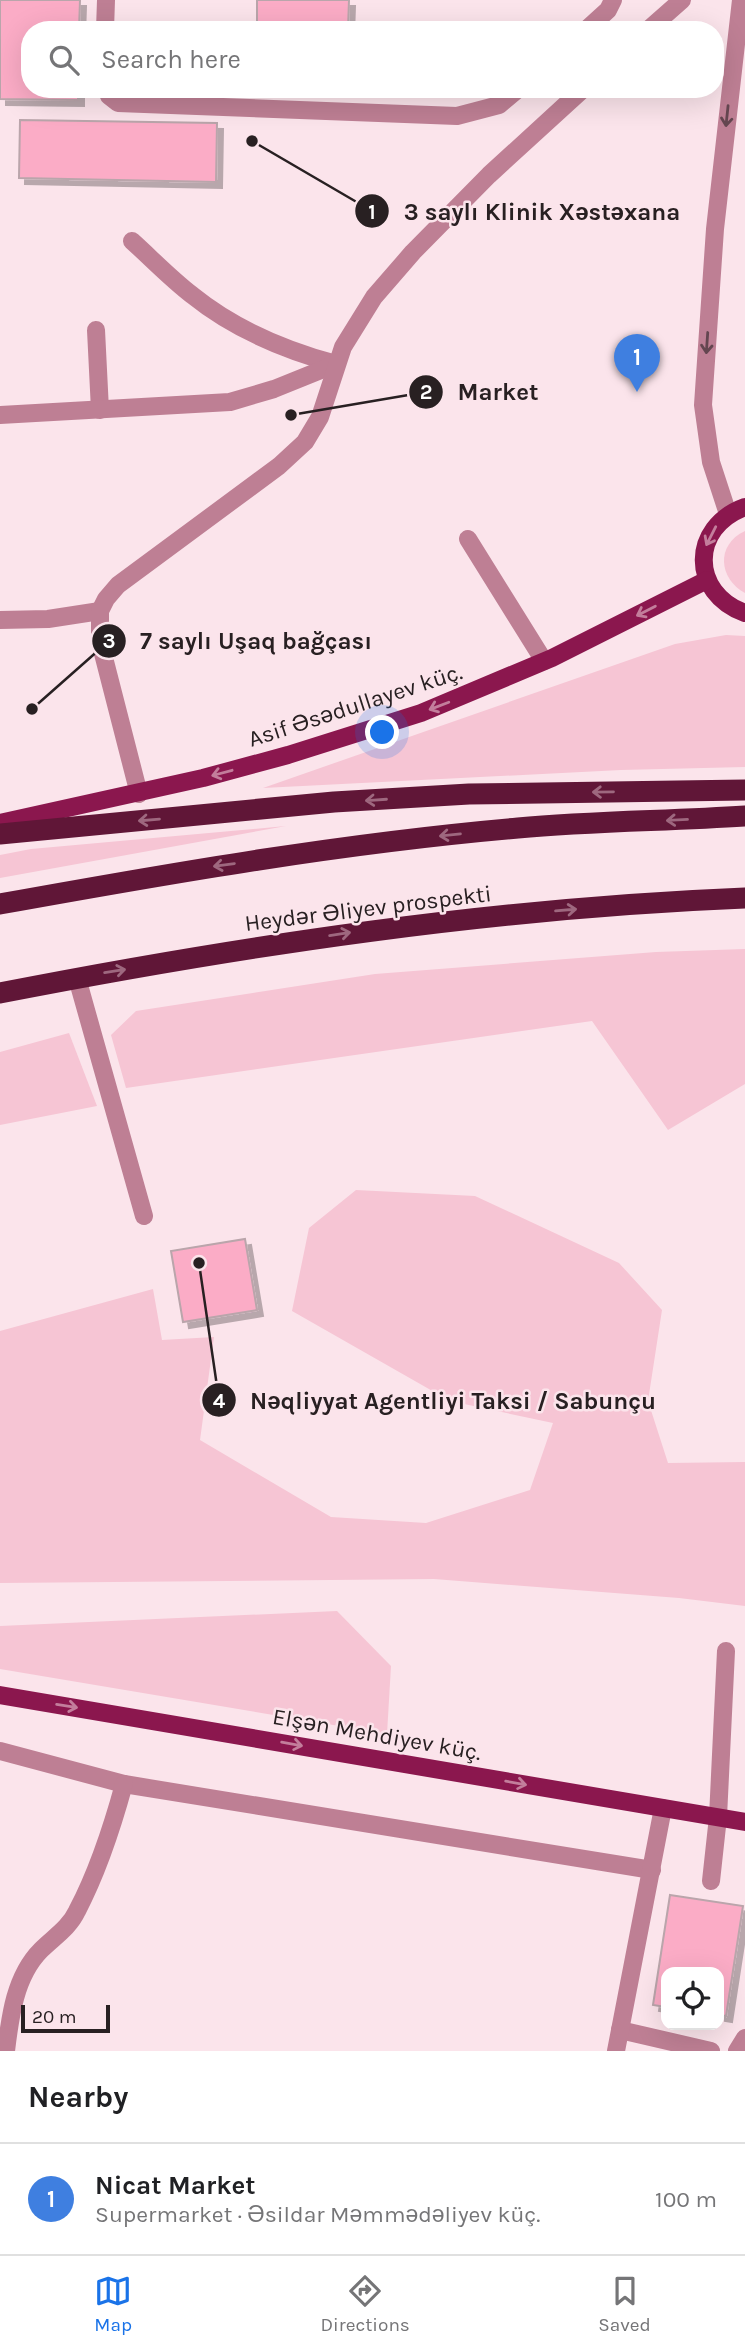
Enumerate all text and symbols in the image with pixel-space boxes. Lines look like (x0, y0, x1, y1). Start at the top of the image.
search box (21, 21, 724, 98)
icon: search (45, 41, 83, 79)
text: Search here (101, 44, 241, 75)
one-way arrow (720, 105, 733, 127)
callout: 3 saylı Klinik Xəstəxana (355, 189, 695, 234)
text: 3 saylı Klinik Xəstəxana (404, 198, 680, 226)
text: 1 (368, 200, 376, 224)
one-way arrow (700, 331, 713, 354)
pin: 1 (614, 334, 660, 392)
callout: Market (408, 369, 552, 414)
text: Market (458, 378, 538, 406)
text: 2 (420, 380, 432, 404)
one-way arrow (704, 525, 718, 545)
one-way arrow (636, 604, 657, 618)
callout: 7 saylı Uşaq bağçası (91, 619, 386, 664)
text: 7 saylı Uşaq bağçası (140, 627, 372, 655)
text: 3 (102, 629, 116, 653)
street label: Asif Əsədullayev küç. (245, 658, 465, 753)
one-way arrow (429, 700, 451, 713)
your location (365, 715, 399, 749)
one-way arrow (211, 767, 234, 780)
one-way arrow (592, 785, 615, 799)
one-way arrow (365, 793, 388, 806)
one-way arrow (139, 813, 161, 826)
one-way arrow (666, 814, 689, 827)
one-way arrow (439, 829, 462, 842)
one-way arrow (214, 859, 236, 872)
street label: Heydər Əliyev prospekti (243, 880, 493, 937)
one-way arrow (554, 903, 577, 916)
one-way arrow (328, 927, 351, 940)
one-way arrow (103, 964, 126, 977)
callout: Nəqliyyat Agentliyi Taksi / Sabunçu (201, 1378, 670, 1423)
text: Nəqliyyat Agentliyi Taksi / Sabunçu (250, 1387, 656, 1415)
text: 4 (213, 1389, 226, 1413)
one-way arrow (56, 1700, 78, 1713)
street label: Elşən Mehdiyev küç. (270, 1703, 483, 1766)
one-way arrow (280, 1738, 303, 1751)
one-way arrow (504, 1777, 527, 1790)
map controls (661, 1967, 724, 2030)
button: locate (661, 1967, 724, 2030)
scale bar (21, 2002, 110, 2034)
text: 20 m (32, 2006, 77, 2028)
text: Nearby (28, 2079, 128, 2115)
text: Nicat Market (95, 2170, 256, 2201)
text: 1 (47, 2186, 55, 2213)
text: 100 m (655, 2186, 717, 2213)
text: Supermarket · Əsildar Məmmədəliyev küç. (95, 2201, 540, 2228)
tab: Map (94, 2272, 132, 2336)
tab: Directions (321, 2272, 410, 2336)
tab: Saved (598, 2272, 651, 2336)

